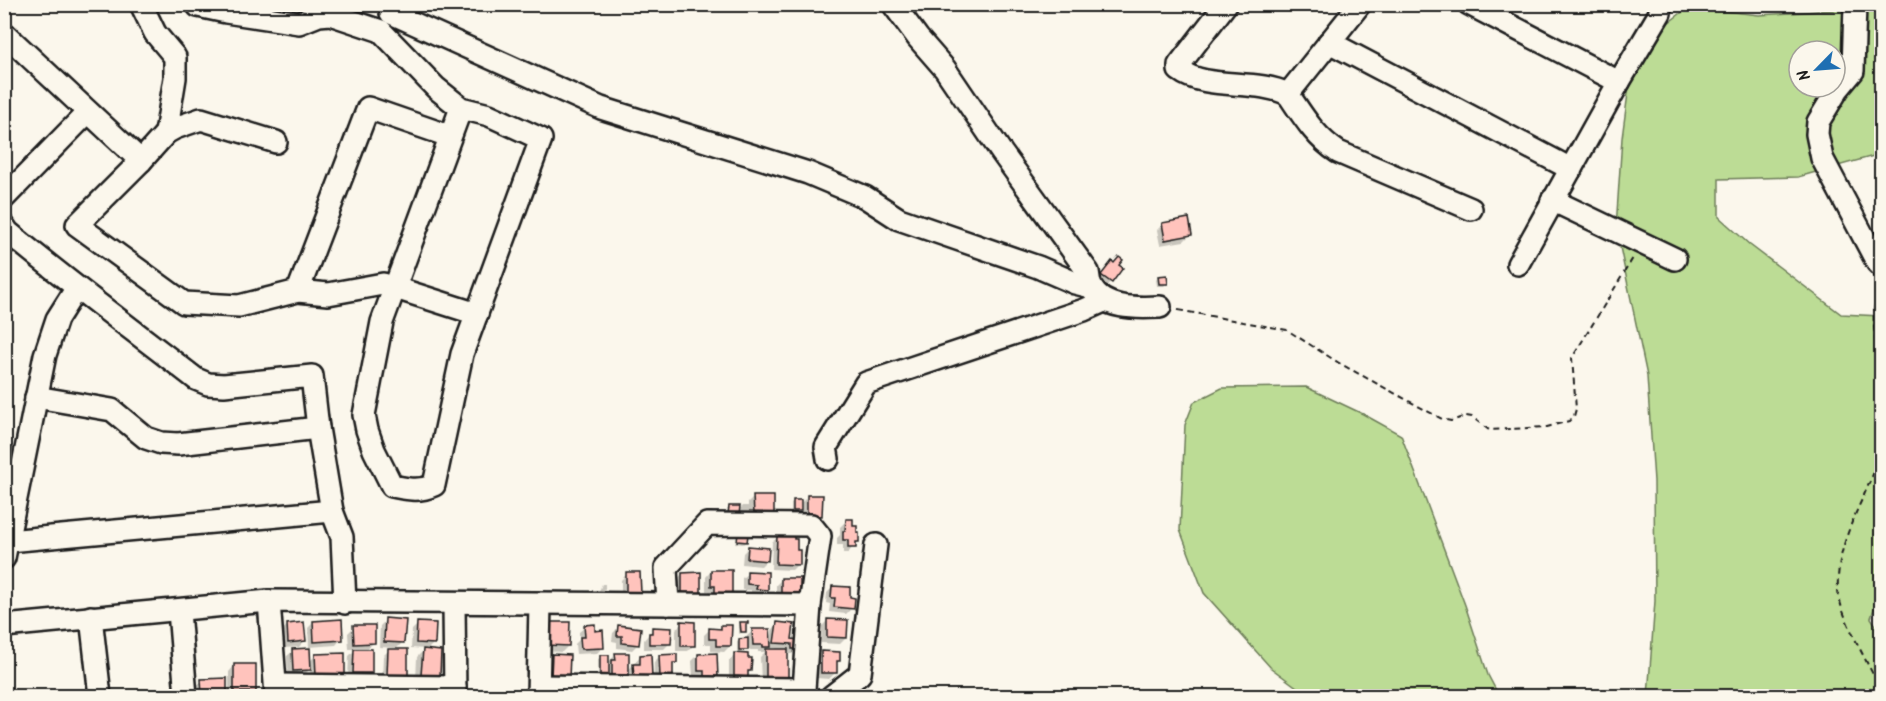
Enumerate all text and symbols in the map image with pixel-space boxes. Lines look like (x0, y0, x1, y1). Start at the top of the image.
north arrow (1787, 39, 1847, 99)
text: N (1791, 65, 1818, 85)

